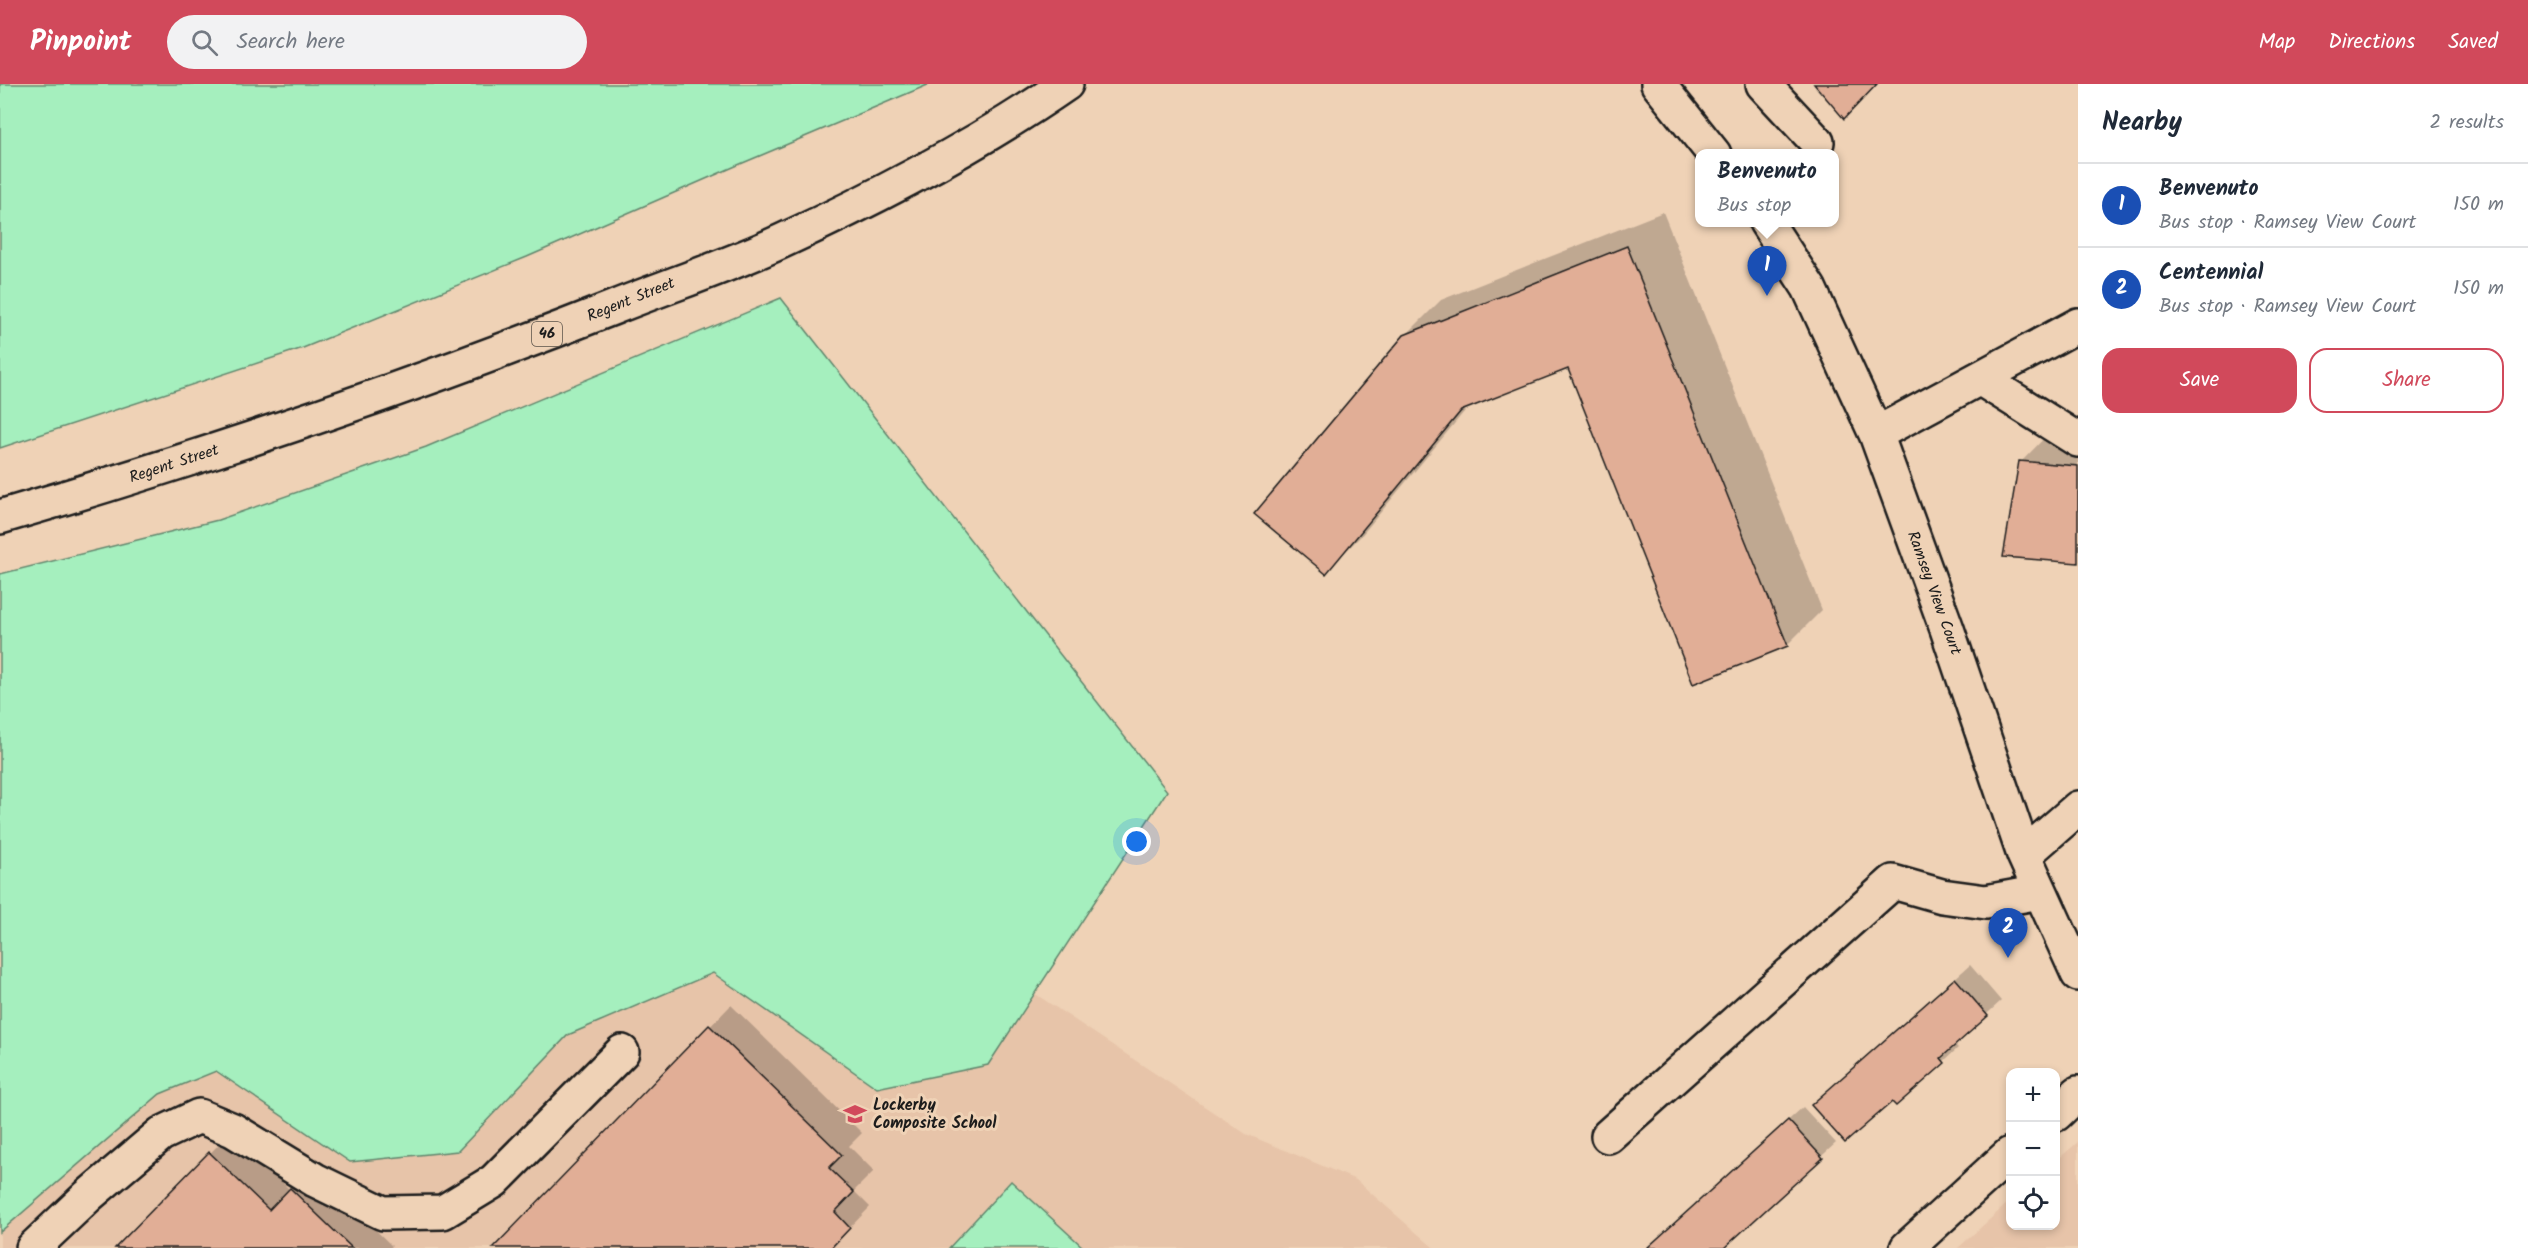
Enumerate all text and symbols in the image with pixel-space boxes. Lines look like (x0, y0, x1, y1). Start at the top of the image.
search box (167, 15, 587, 69)
text: Pinpoint (30, 20, 131, 65)
text: Search here (236, 25, 345, 60)
icon: search (188, 26, 221, 59)
text: Map (2259, 26, 2295, 59)
text: Directions (2328, 26, 2415, 59)
text: Saved (2448, 26, 2498, 59)
text: Nearby (2102, 102, 2182, 144)
text: 2 results (2429, 107, 2504, 139)
popup (1695, 149, 1839, 227)
text: Benvenuto (1717, 155, 1817, 190)
text: Benvenuto (2159, 172, 2259, 207)
text: 1 (2118, 189, 2125, 221)
text: 150 m (2453, 189, 2504, 221)
text: Bus stop (1717, 190, 1791, 222)
text: Bus stop · Ramsey View Court (2159, 207, 2416, 239)
pin: 1 (1748, 246, 1786, 296)
text: Centennial (2159, 256, 2263, 291)
street label: Regent Street (583, 271, 680, 329)
text: 2 (2116, 273, 2127, 305)
text: 150 m (2453, 273, 2504, 305)
text: Bus stop · Ramsey View Court (2159, 291, 2416, 323)
road number: 46 (532, 322, 562, 346)
button: Save (2102, 348, 2297, 413)
button: Share (2309, 348, 2504, 413)
street label: Regent Street (126, 437, 223, 490)
street label: Ramsey View Court (1900, 528, 1968, 659)
your location (1122, 827, 1151, 856)
pin: 2 (1988, 908, 2028, 958)
map controls (2006, 1068, 2060, 1230)
button: + (2006, 1068, 2060, 1122)
place label: Lockerby Composite School (873, 1093, 997, 1136)
school or university icon: Lockerby Composite School (842, 1101, 868, 1127)
button: − (2006, 1122, 2060, 1176)
button: locate (2006, 1176, 2060, 1230)

